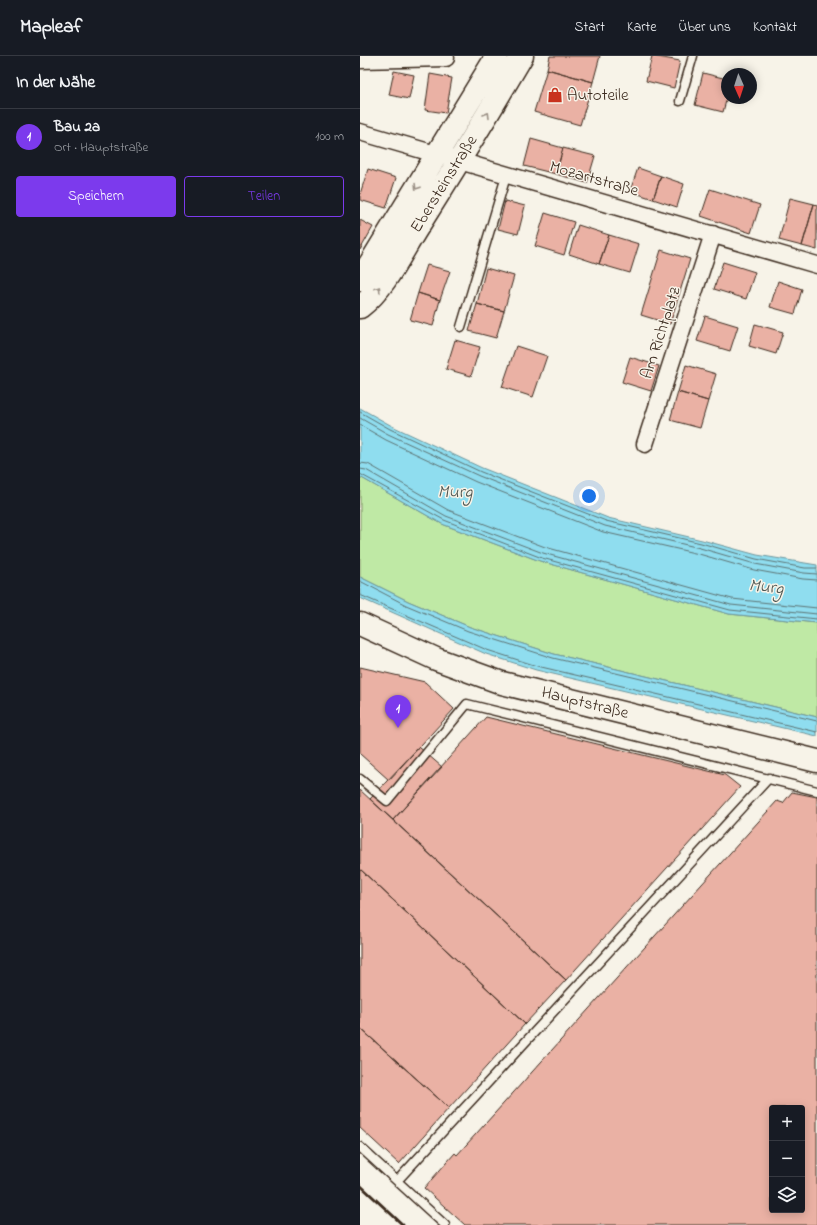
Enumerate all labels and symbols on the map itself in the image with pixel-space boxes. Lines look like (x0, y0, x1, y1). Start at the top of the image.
north arrow (721, 68, 757, 104)
place label: Autoteile (567, 83, 629, 108)
shop icon: Autoteile (546, 86, 564, 104)
one-way arrow (483, 112, 490, 119)
street label: Ebersteinstraße (404, 130, 484, 238)
street label: Mozartstraße (546, 154, 642, 204)
one-way arrow (414, 183, 422, 190)
street label: Am Richtplatz (634, 283, 688, 382)
one-way arrow (373, 286, 381, 293)
water label: Murg (438, 480, 473, 506)
your location (579, 486, 599, 506)
water label: Murg (747, 573, 786, 603)
street label: Hauptstraße (539, 680, 632, 726)
pin: 1 (385, 695, 411, 728)

